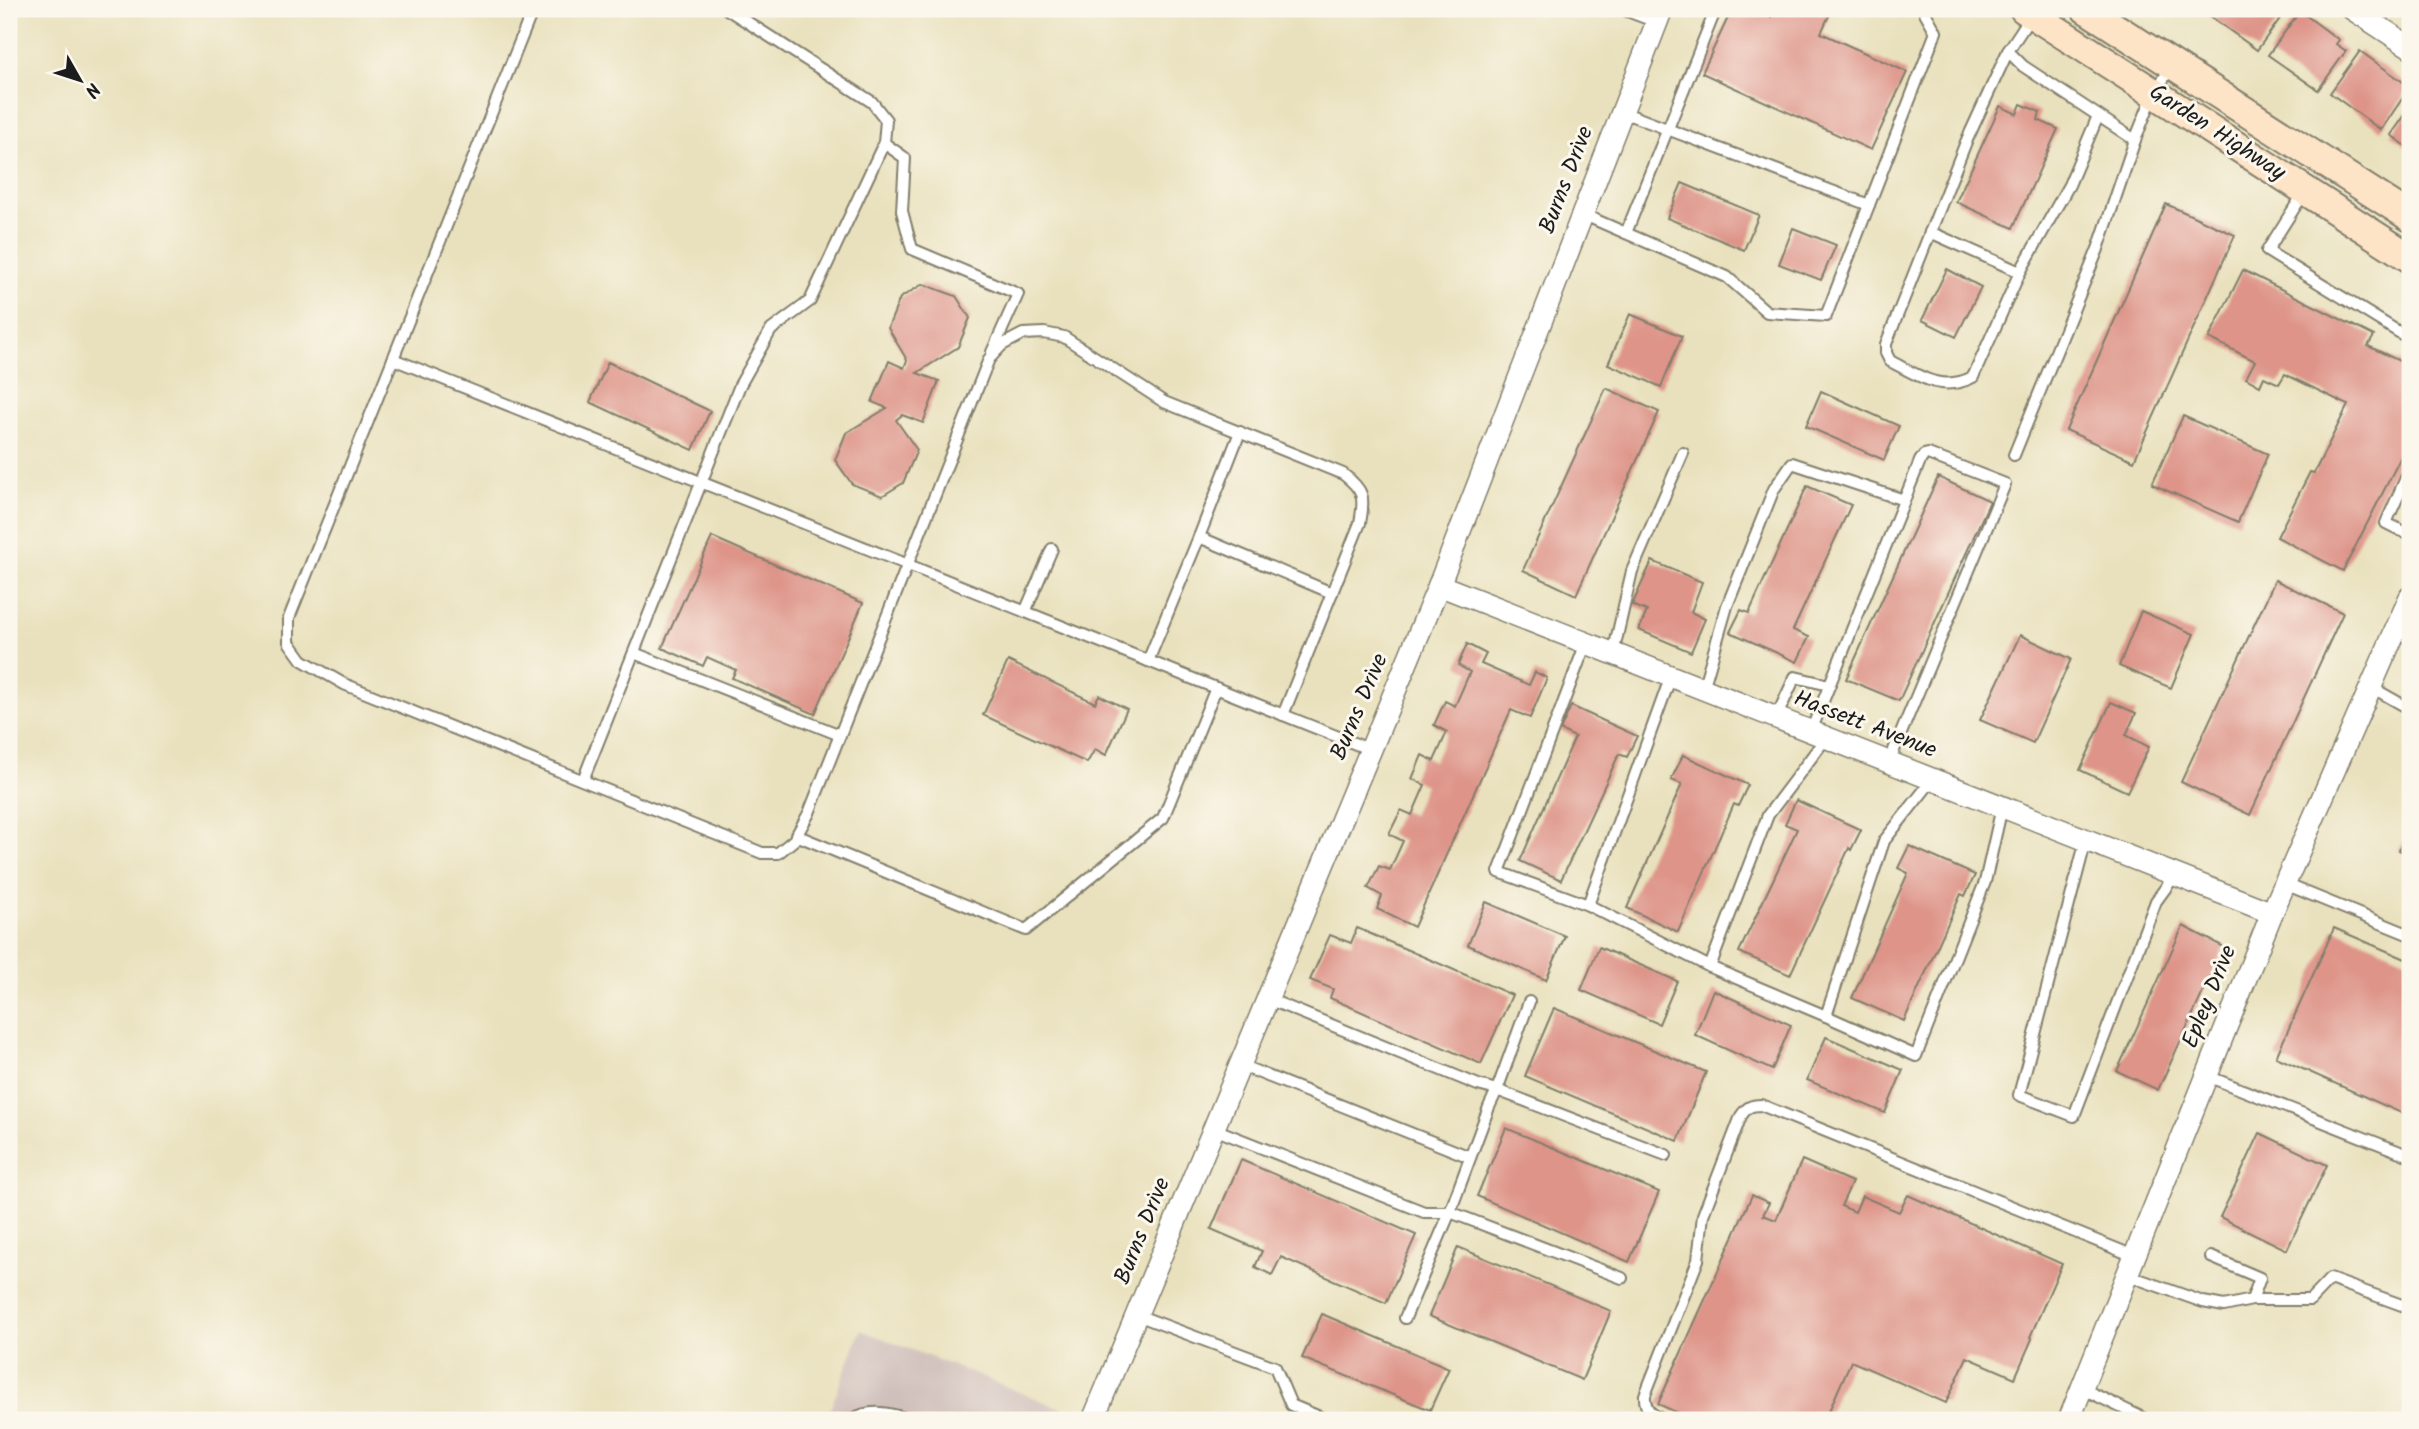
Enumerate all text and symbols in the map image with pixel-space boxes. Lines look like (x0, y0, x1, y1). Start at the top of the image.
north arrow (46, 46, 116, 116)
text: N (76, 75, 107, 104)
street label: Garden Highway (2141, 75, 2293, 191)
street label: Burns Drive (1530, 121, 1604, 239)
street label: Burns Drive (1321, 648, 1399, 766)
street label: Hassett Avenue (1788, 681, 1942, 769)
street label: Epley Drive (2173, 940, 2247, 1054)
street label: Burns Drive (1105, 1172, 1181, 1290)

